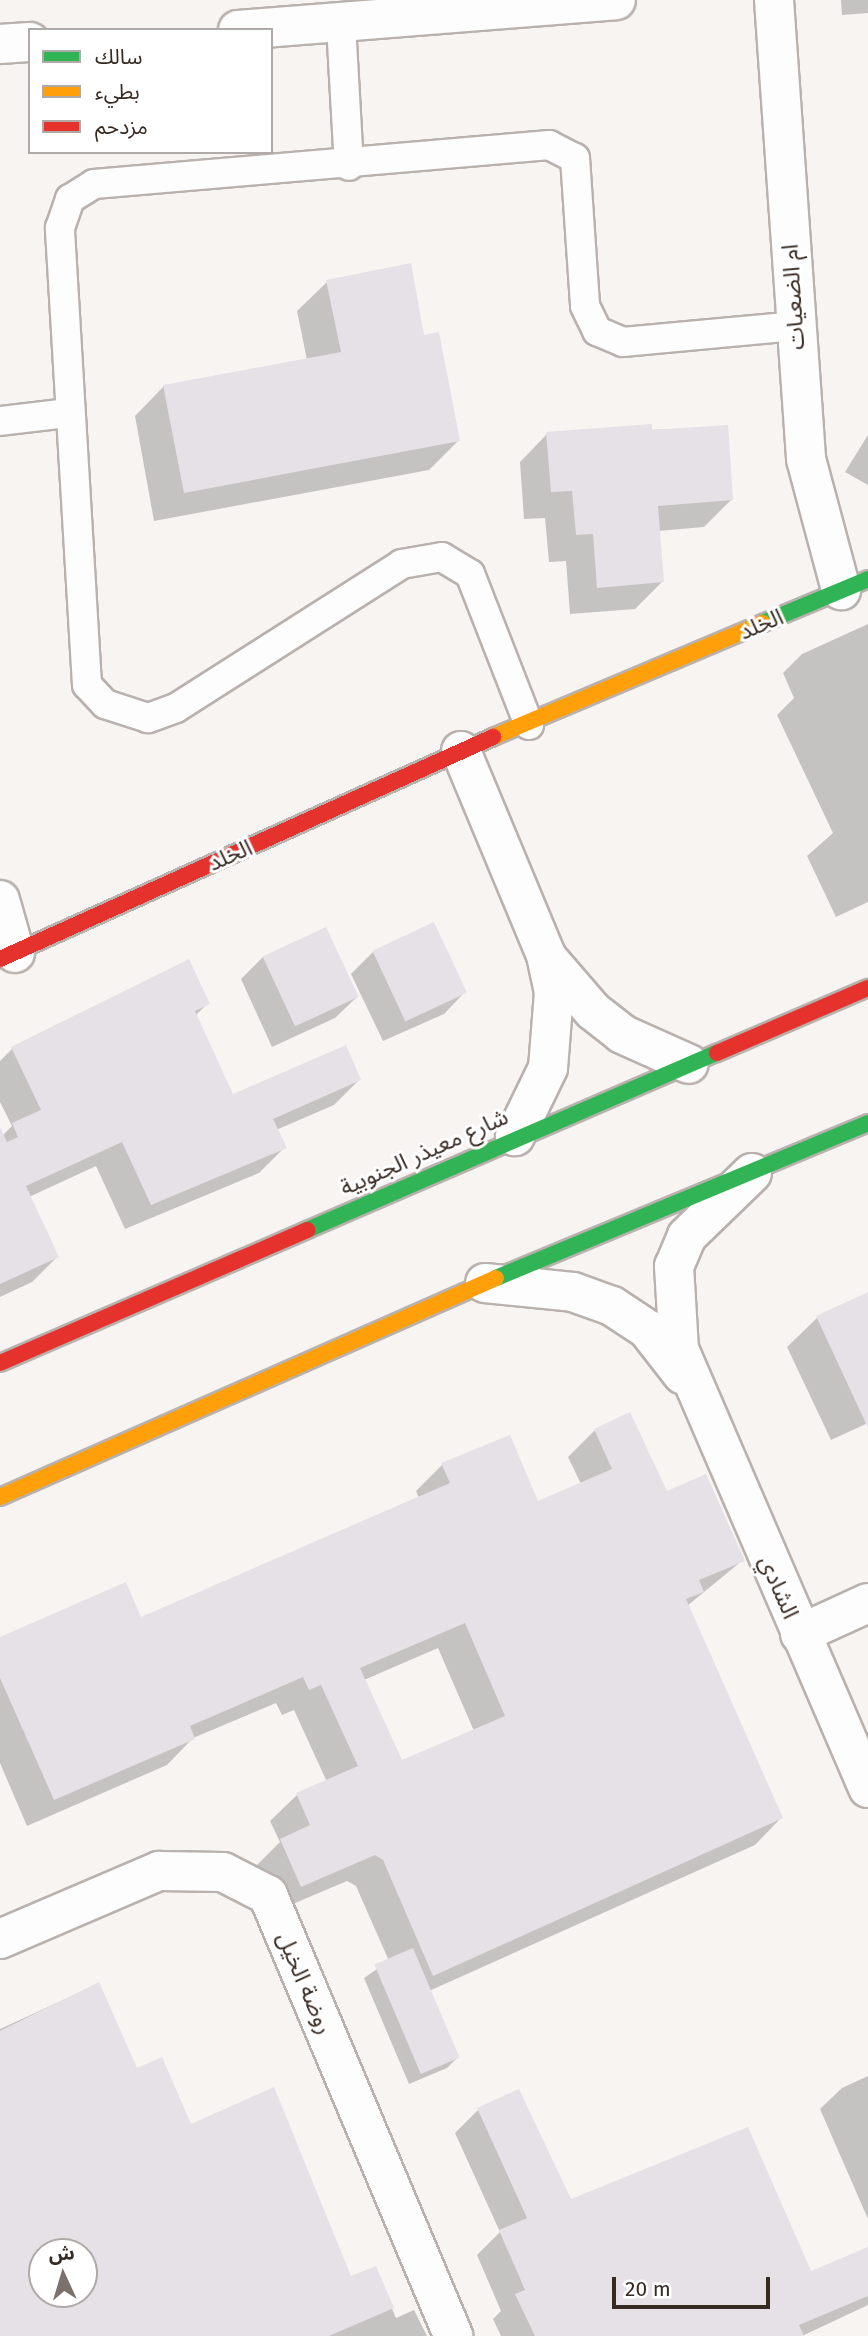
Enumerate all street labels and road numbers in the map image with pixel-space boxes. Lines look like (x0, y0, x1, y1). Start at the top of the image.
street label: ام الضعيات (776, 243, 810, 351)
street label: الخلد (735, 602, 787, 646)
street label: الخلد (204, 833, 256, 877)
street label: شارع معيذر الجنوبية (336, 1103, 512, 1201)
street label: الشادي (753, 1551, 805, 1623)
street label: روضة الخيل (271, 1928, 339, 2038)

